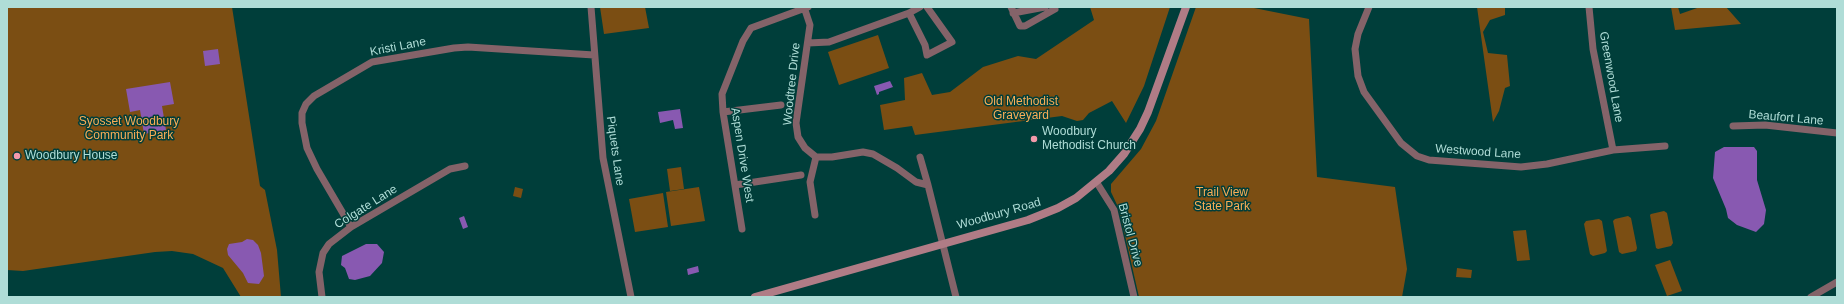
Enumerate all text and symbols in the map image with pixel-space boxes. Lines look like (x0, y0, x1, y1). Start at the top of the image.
street label: Greenwood Lane (1596, 30, 1626, 124)
street label: Kristi Lane (369, 35, 427, 59)
street label: Woodtree Drive (780, 42, 804, 126)
park label: Old Methodist Graveyard (984, 95, 1058, 123)
street label: Aspen Drive West (727, 107, 757, 203)
street label: Beaufort Lane (1748, 108, 1824, 128)
park label: Syosset Woodbury Community Park (79, 115, 179, 143)
street label: Piquets Lane (603, 115, 627, 187)
place label: Woodbury Methodist Church (1042, 125, 1136, 153)
marker: Woodbury Methodist Church (1029, 134, 1039, 144)
street label: Westwood Lane (1435, 142, 1521, 162)
place label: Woodbury House (25, 149, 117, 163)
marker: Woodbury House (12, 151, 22, 161)
street label: Colgate Lane (332, 182, 400, 232)
park label: Trail View State Park (1194, 186, 1250, 214)
street label: Woodbury Road (955, 195, 1043, 233)
street label: Bristol Drive (1115, 202, 1145, 268)

